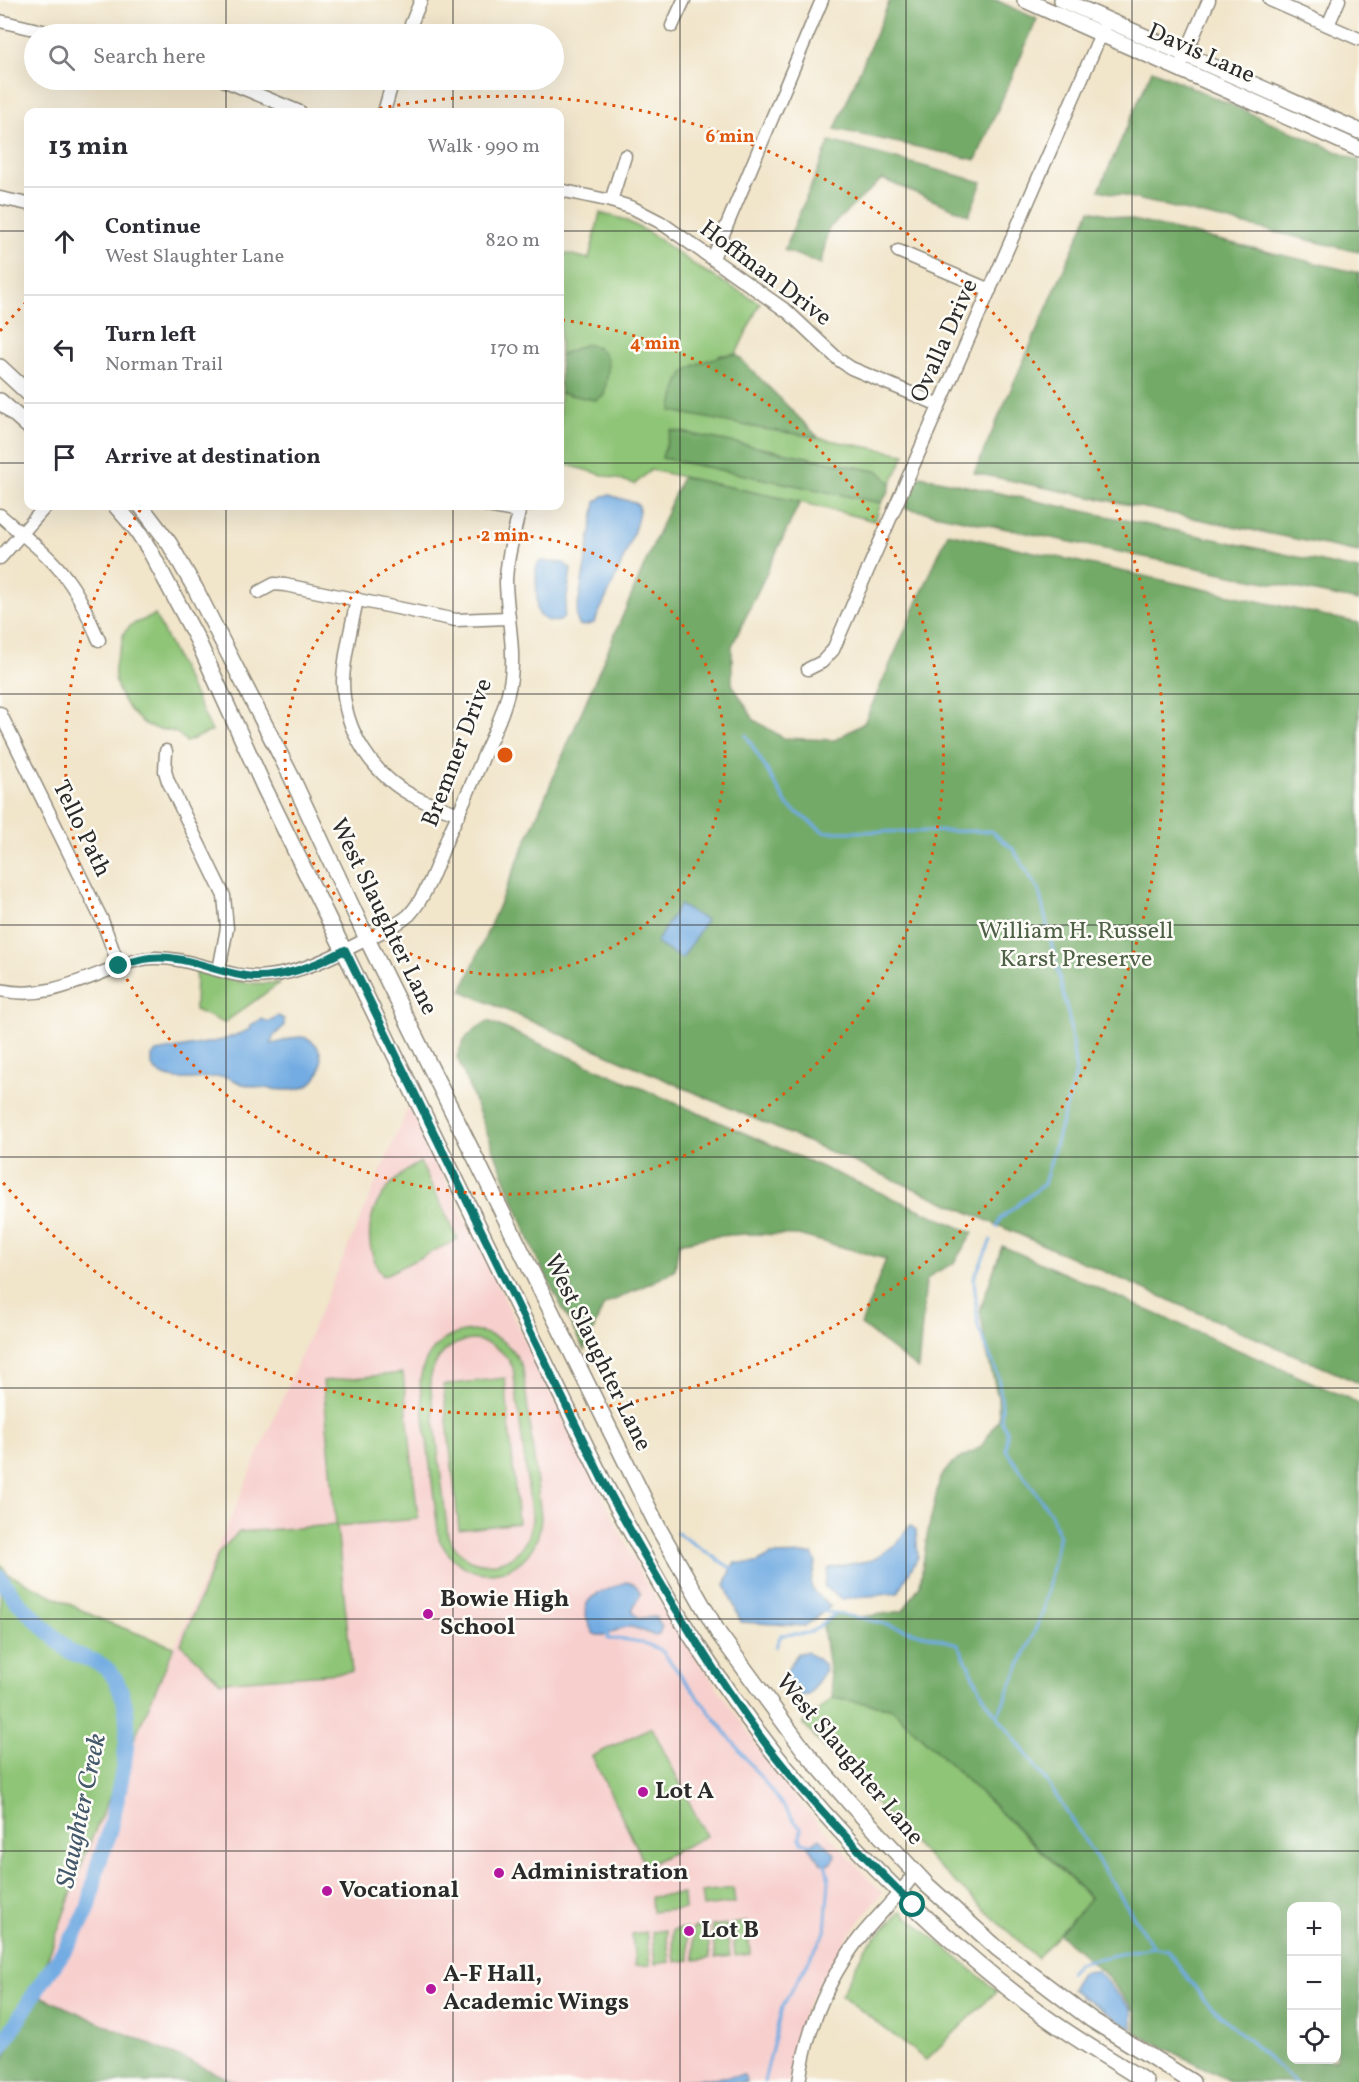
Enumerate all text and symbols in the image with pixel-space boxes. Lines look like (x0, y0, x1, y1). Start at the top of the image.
street label: Davis Lane (1142, 15, 1260, 93)
search box (24, 24, 564, 90)
icon: search (45, 41, 78, 74)
text: Search here (93, 42, 206, 73)
text: 6 min (705, 125, 755, 150)
text: 13 min (48, 129, 128, 165)
text: Walk · 990 m (428, 133, 540, 161)
text: Continue (105, 212, 201, 243)
street label: Hoffman Drive (692, 213, 838, 335)
icon: ahead (48, 225, 81, 258)
text: 820 m (486, 227, 540, 255)
text: West Slaughter Lane (105, 243, 284, 271)
street label: Ovalla Drive (903, 274, 987, 408)
text: Turn left (105, 320, 196, 351)
text: 4 min (630, 332, 680, 357)
icon: left (48, 333, 81, 366)
text: 170 m (490, 335, 540, 363)
text: Norman Trail (105, 351, 223, 379)
icon: arrive (48, 441, 81, 474)
text: Arrive at destination (105, 442, 321, 473)
text: 2 min (481, 524, 529, 549)
street label: Bremner Drive (414, 674, 502, 832)
centre of rings (495, 745, 515, 765)
street label: Tello Path (43, 775, 119, 883)
street label: West Slaughter Lane (321, 813, 445, 1021)
park label: William H. Russell Karst Preserve (979, 915, 1173, 977)
route end (105, 952, 131, 978)
street label: West Slaughter Lane (535, 1249, 659, 1457)
place label: Bowie High School (440, 1583, 569, 1645)
marker: Bowie High School (421, 1607, 435, 1621)
street label: West Slaughter Lane (767, 1667, 931, 1853)
water label: Slaughter Creek (48, 1730, 116, 1892)
place label: Lot A (655, 1775, 714, 1809)
marker: Lot A (636, 1785, 650, 1799)
place label: Administration (511, 1856, 689, 1890)
marker: Administration (492, 1866, 506, 1880)
place label: Vocational (339, 1874, 459, 1908)
marker: Vocational (320, 1884, 334, 1898)
route start (899, 1891, 925, 1917)
map controls (1287, 1902, 1341, 2064)
button: + (1287, 1902, 1341, 1956)
place label: Lot B (701, 1914, 759, 1948)
marker: Lot B (682, 1924, 696, 1938)
button: − (1287, 1956, 1341, 2010)
place label: A-F Hall, Academic Wings (443, 1958, 629, 2020)
marker: A-F Hall, Academic Wings (424, 1982, 438, 1996)
button: locate (1287, 2010, 1341, 2064)

